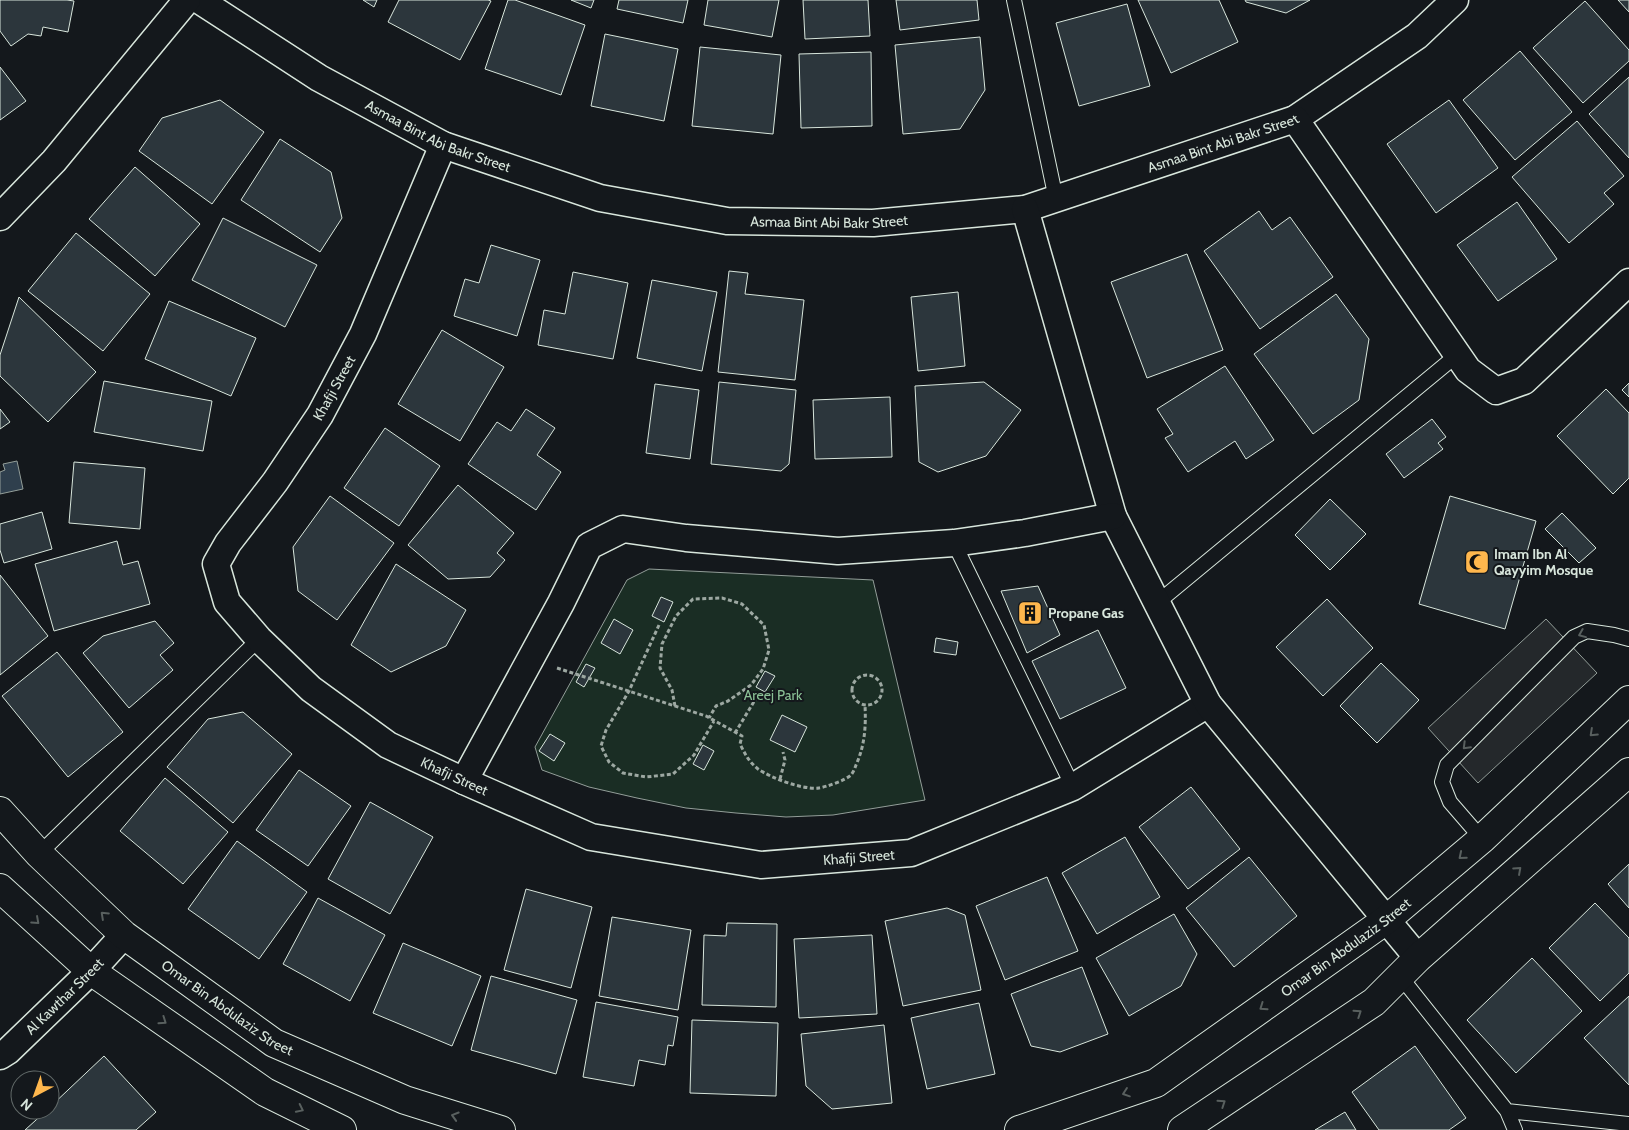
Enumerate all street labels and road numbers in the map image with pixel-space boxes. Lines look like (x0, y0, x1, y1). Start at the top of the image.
street label: Asmaa Bint Abi Bakr Street (362, 96, 513, 176)
street label: Asmaa Bint Abi Bakr Street (1145, 110, 1303, 177)
street label: Asmaa Bint Abi Bakr Street (750, 211, 909, 232)
street label: Khafji Street (309, 352, 359, 424)
street label: Khafji Street (418, 753, 491, 800)
street label: Khafji Street (822, 845, 896, 869)
street label: Omar Bin Abdulaziz Street (1277, 894, 1415, 1001)
street label: Al Kawthar Street (22, 954, 108, 1038)
street label: Omar Bin Abdulaziz Street (158, 956, 296, 1059)

